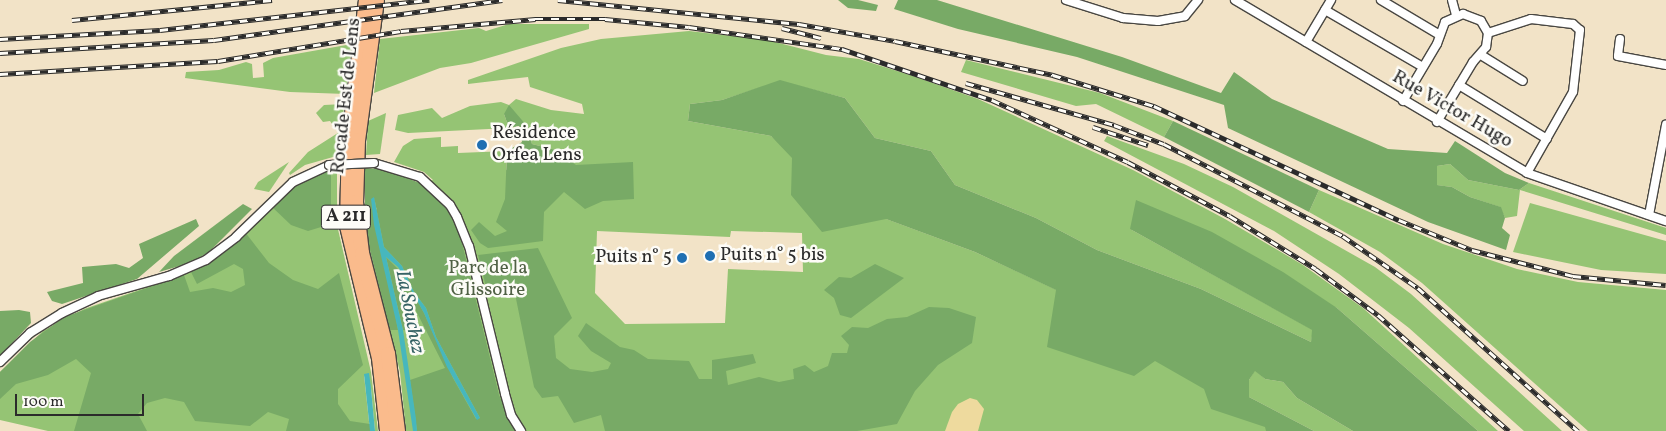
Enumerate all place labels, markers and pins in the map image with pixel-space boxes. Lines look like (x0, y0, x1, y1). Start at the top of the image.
place label: Résidence Orfea Lens (492, 123, 582, 167)
marker: Résidence Orfea Lens (476, 139, 488, 151)
place label: Puits n° 5 bis (720, 245, 825, 267)
place label: Puits n° 5 (595, 247, 672, 269)
marker: Puits n° 5 bis (704, 250, 716, 262)
marker: Puits n° 5 (676, 252, 688, 264)

